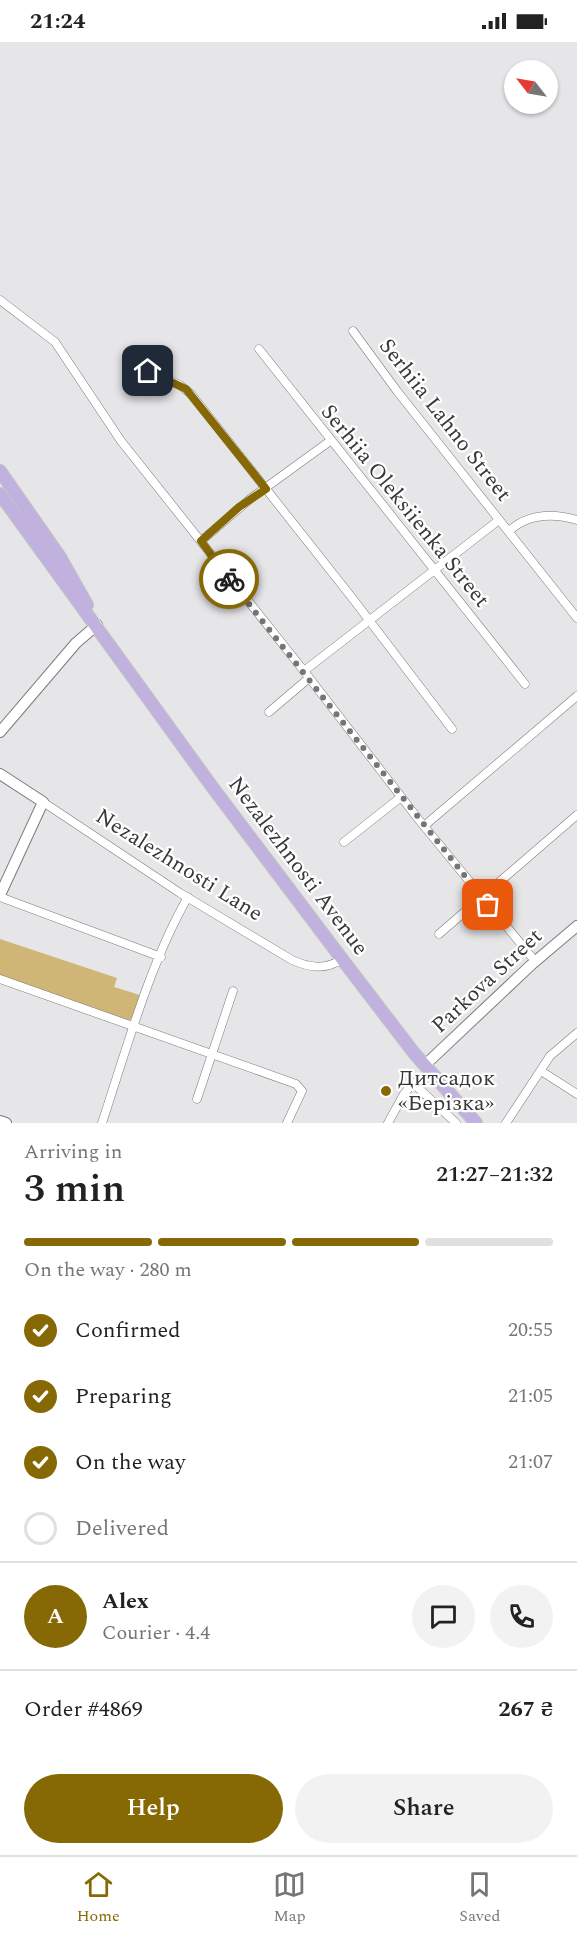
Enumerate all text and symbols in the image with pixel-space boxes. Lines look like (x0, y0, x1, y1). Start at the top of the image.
text: 21:24 (30, 5, 85, 38)
north arrow (504, 60, 558, 114)
map controls (504, 60, 558, 114)
street label: Serhiia Lahno Street (371, 331, 520, 509)
pin (122, 345, 173, 396)
icon: home (131, 354, 164, 387)
street label: Serhiia Oleksiienka Street (312, 397, 498, 615)
courier (199, 549, 259, 609)
icon: bike (213, 563, 246, 596)
street label: Nezalezhnosti Avenue (220, 770, 376, 962)
street label: Nezalezhnosti Lane (89, 800, 269, 930)
pin (462, 879, 513, 930)
icon: bag (471, 888, 504, 921)
street label: Parkova Street (424, 921, 550, 1041)
place label: Дитсадок «Берізка» (398, 1062, 495, 1120)
marker: Дитсадок «Берізка» (379, 1084, 393, 1098)
text: Arriving in (24, 1137, 122, 1167)
text: 21:27–21:32 (436, 1158, 553, 1191)
text: 3 min (24, 1160, 125, 1219)
text: On the way · 280 m (24, 1255, 192, 1285)
icon: check (24, 1314, 57, 1347)
text: Confirmed (75, 1314, 181, 1347)
text: 20:55 (508, 1315, 553, 1345)
icon: check (24, 1380, 57, 1413)
text: Preparing (75, 1380, 172, 1413)
text: 21:05 (508, 1381, 553, 1411)
icon: check (24, 1446, 57, 1479)
text: On the way (75, 1446, 186, 1479)
text: 21:07 (508, 1447, 553, 1477)
text: Delivered (75, 1512, 169, 1545)
text: Alex (102, 1585, 149, 1618)
button: chat (412, 1585, 475, 1648)
button: phone (490, 1585, 553, 1648)
text: A (47, 1600, 64, 1633)
text: Courier · 4.4 (102, 1618, 210, 1648)
text: Order #4869 (24, 1693, 143, 1726)
text: 267 ₴ (498, 1693, 553, 1726)
button: Help (24, 1774, 283, 1843)
button: Share (295, 1774, 553, 1843)
tab: Home (77, 1868, 120, 1928)
tab: Map (273, 1868, 306, 1928)
tab: Saved (459, 1868, 500, 1928)

